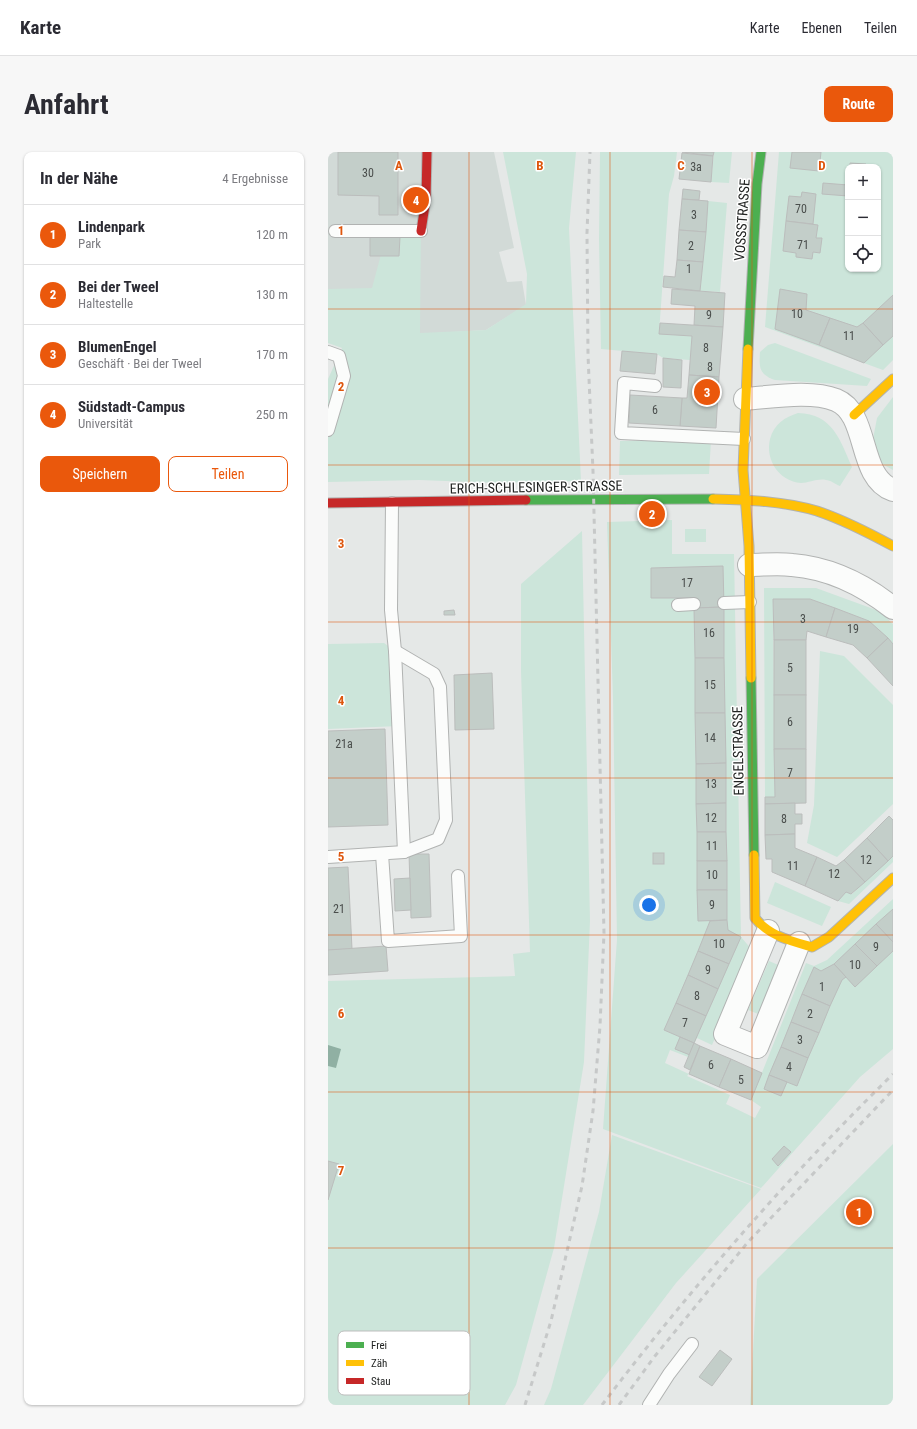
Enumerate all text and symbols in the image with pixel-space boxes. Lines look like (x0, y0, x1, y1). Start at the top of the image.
text: Karte (20, 16, 61, 39)
text: Karte (750, 20, 779, 36)
text: Ebenen (801, 20, 842, 36)
text: Teilen (864, 20, 897, 36)
button: Route (824, 86, 893, 122)
text: Anfahrt (24, 88, 109, 121)
text: A (395, 158, 403, 173)
text: B (536, 158, 544, 173)
text: C (677, 158, 685, 173)
text: D (818, 158, 826, 173)
house number: 3a (690, 160, 702, 174)
map controls (845, 164, 881, 272)
button: + (845, 164, 881, 200)
house number: 30 (362, 166, 374, 180)
text: In der Nähe (40, 168, 118, 188)
text: 4 Ergebnisse (222, 171, 288, 186)
street label: VOSSSTRASSE (731, 178, 753, 262)
pin: 4 (403, 185, 429, 215)
button: − (845, 200, 881, 236)
house number: 70 (795, 202, 807, 216)
house number: 3 (691, 208, 697, 222)
text: Lindenpark (78, 218, 145, 236)
text: 1 (338, 223, 344, 238)
text: 1 (50, 227, 56, 242)
text: 120 m (256, 227, 288, 242)
text: Park (78, 236, 101, 251)
button: locate (845, 236, 881, 272)
house number: 71 (797, 238, 809, 252)
house number: 2 (688, 239, 694, 253)
house number: 1 (686, 262, 692, 276)
text: Bei der Tweel (78, 278, 159, 296)
text: 2 (50, 287, 56, 302)
text: 130 m (256, 287, 288, 302)
text: Haltestelle (78, 296, 133, 311)
house number: 10 (791, 307, 803, 321)
house number: 9 (706, 308, 712, 322)
house number: 11 (843, 329, 855, 343)
text: BlumenEngel (78, 338, 157, 356)
house number: 8 (703, 341, 709, 355)
text: 3 (50, 347, 56, 362)
text: 170 m (256, 347, 288, 362)
text: Geschäft · Bei der Tweel (78, 356, 202, 371)
house number: 8 (707, 360, 713, 374)
pin: 3 (694, 377, 720, 407)
text: 2 (338, 379, 345, 394)
text: Südstadt-Campus (78, 398, 185, 416)
house number: 6 (652, 403, 658, 417)
text: 4 (50, 407, 56, 422)
text: 250 m (256, 407, 288, 422)
text: Universität (78, 416, 133, 431)
button: Speichern (40, 456, 160, 492)
button: Teilen (168, 456, 288, 492)
street label: ERICH-SCHLESINGER-STRASSE (450, 477, 622, 497)
pin: 2 (639, 499, 665, 529)
text: 3 (338, 536, 344, 551)
house number: 17 (681, 576, 693, 590)
house number: 3 (800, 612, 806, 626)
house number: 19 (847, 622, 859, 636)
house number: 16 (703, 626, 715, 640)
house number: 5 (787, 661, 793, 675)
house number: 15 (704, 678, 716, 692)
text: 4 (338, 693, 345, 708)
street label: ENGELSTRASSE (729, 706, 747, 796)
house number: 6 (787, 715, 793, 729)
house number: 14 (704, 731, 716, 745)
house number: 21a (335, 737, 353, 751)
house number: 7 (787, 766, 793, 780)
house number: 13 (705, 777, 717, 791)
house number: 12 (705, 811, 717, 825)
house number: 8 (781, 812, 787, 826)
house number: 11 (706, 839, 718, 853)
text: 5 (338, 849, 345, 864)
house number: 12 (860, 853, 872, 867)
house number: 11 (787, 859, 799, 873)
house number: 12 (828, 867, 840, 881)
house number: 10 (706, 868, 718, 882)
your location (639, 895, 659, 915)
house number: 9 (709, 898, 715, 912)
house number: 21 (333, 902, 345, 916)
house number: 10 (713, 937, 725, 951)
house number: 9 (873, 940, 879, 954)
house number: 10 (849, 958, 861, 972)
house number: 9 (705, 963, 711, 977)
house number: 1 (819, 980, 825, 994)
house number: 8 (694, 989, 700, 1003)
text: 6 (338, 1006, 345, 1021)
house number: 2 (807, 1007, 813, 1021)
house number: 7 (682, 1016, 688, 1030)
house number: 3 (797, 1033, 803, 1047)
house number: 6 (708, 1058, 714, 1072)
house number: 4 (786, 1060, 792, 1074)
house number: 5 (738, 1073, 744, 1087)
text: 7 (338, 1163, 345, 1178)
pin: 1 (846, 1197, 872, 1227)
legend (338, 1331, 470, 1395)
text: Frei (371, 1339, 387, 1352)
text: Zäh (371, 1357, 387, 1370)
text: Stau (371, 1375, 391, 1388)

